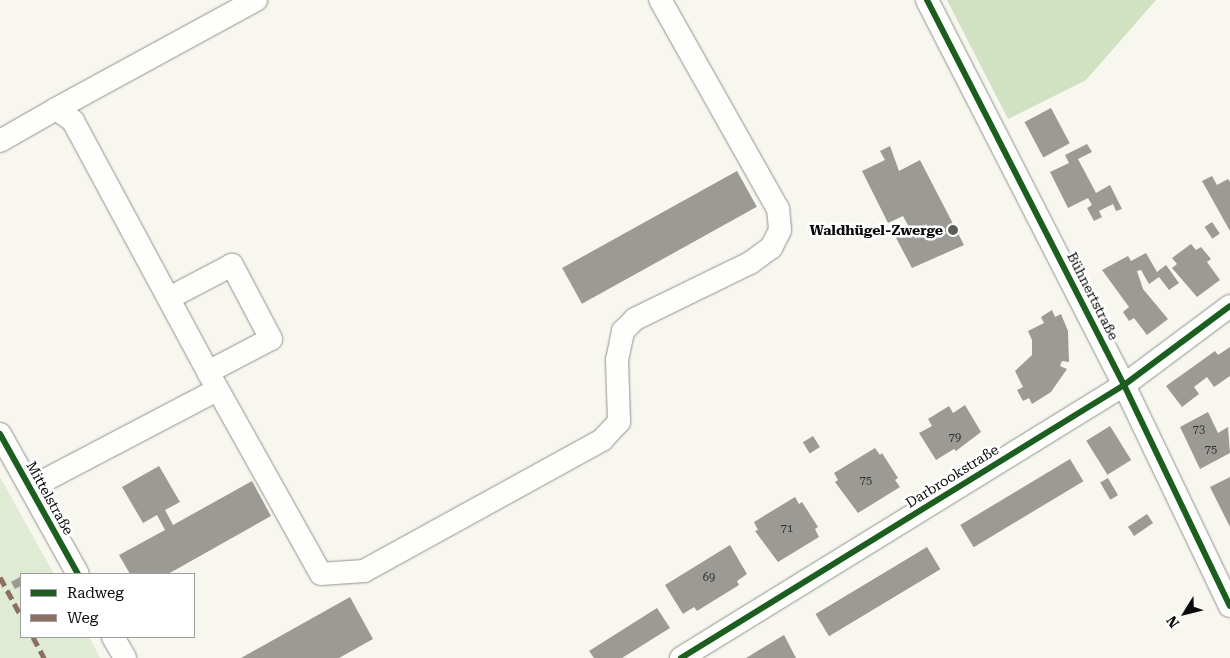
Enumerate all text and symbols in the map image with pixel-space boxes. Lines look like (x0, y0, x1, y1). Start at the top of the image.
place label: Waldhügel-Zwerge (809, 222, 943, 238)
marker: Waldhügel-Zwerge (947, 224, 959, 236)
street label: Bühnertstraße (1064, 249, 1122, 343)
house number: 73 (1193, 423, 1205, 437)
house number: 79 (949, 431, 961, 445)
street label: Darbrookstraße (903, 441, 1001, 511)
house number: 75 (1205, 443, 1217, 457)
street label: Mittelstraße (23, 458, 77, 538)
house number: 75 (860, 474, 872, 488)
house number: 71 (781, 522, 793, 536)
house number: 69 (703, 571, 715, 585)
legend (20, 573, 195, 638)
text: Radweg (67, 584, 124, 602)
north arrow (1160, 588, 1210, 638)
text: Weg (67, 609, 98, 627)
text: N (1163, 613, 1183, 631)

